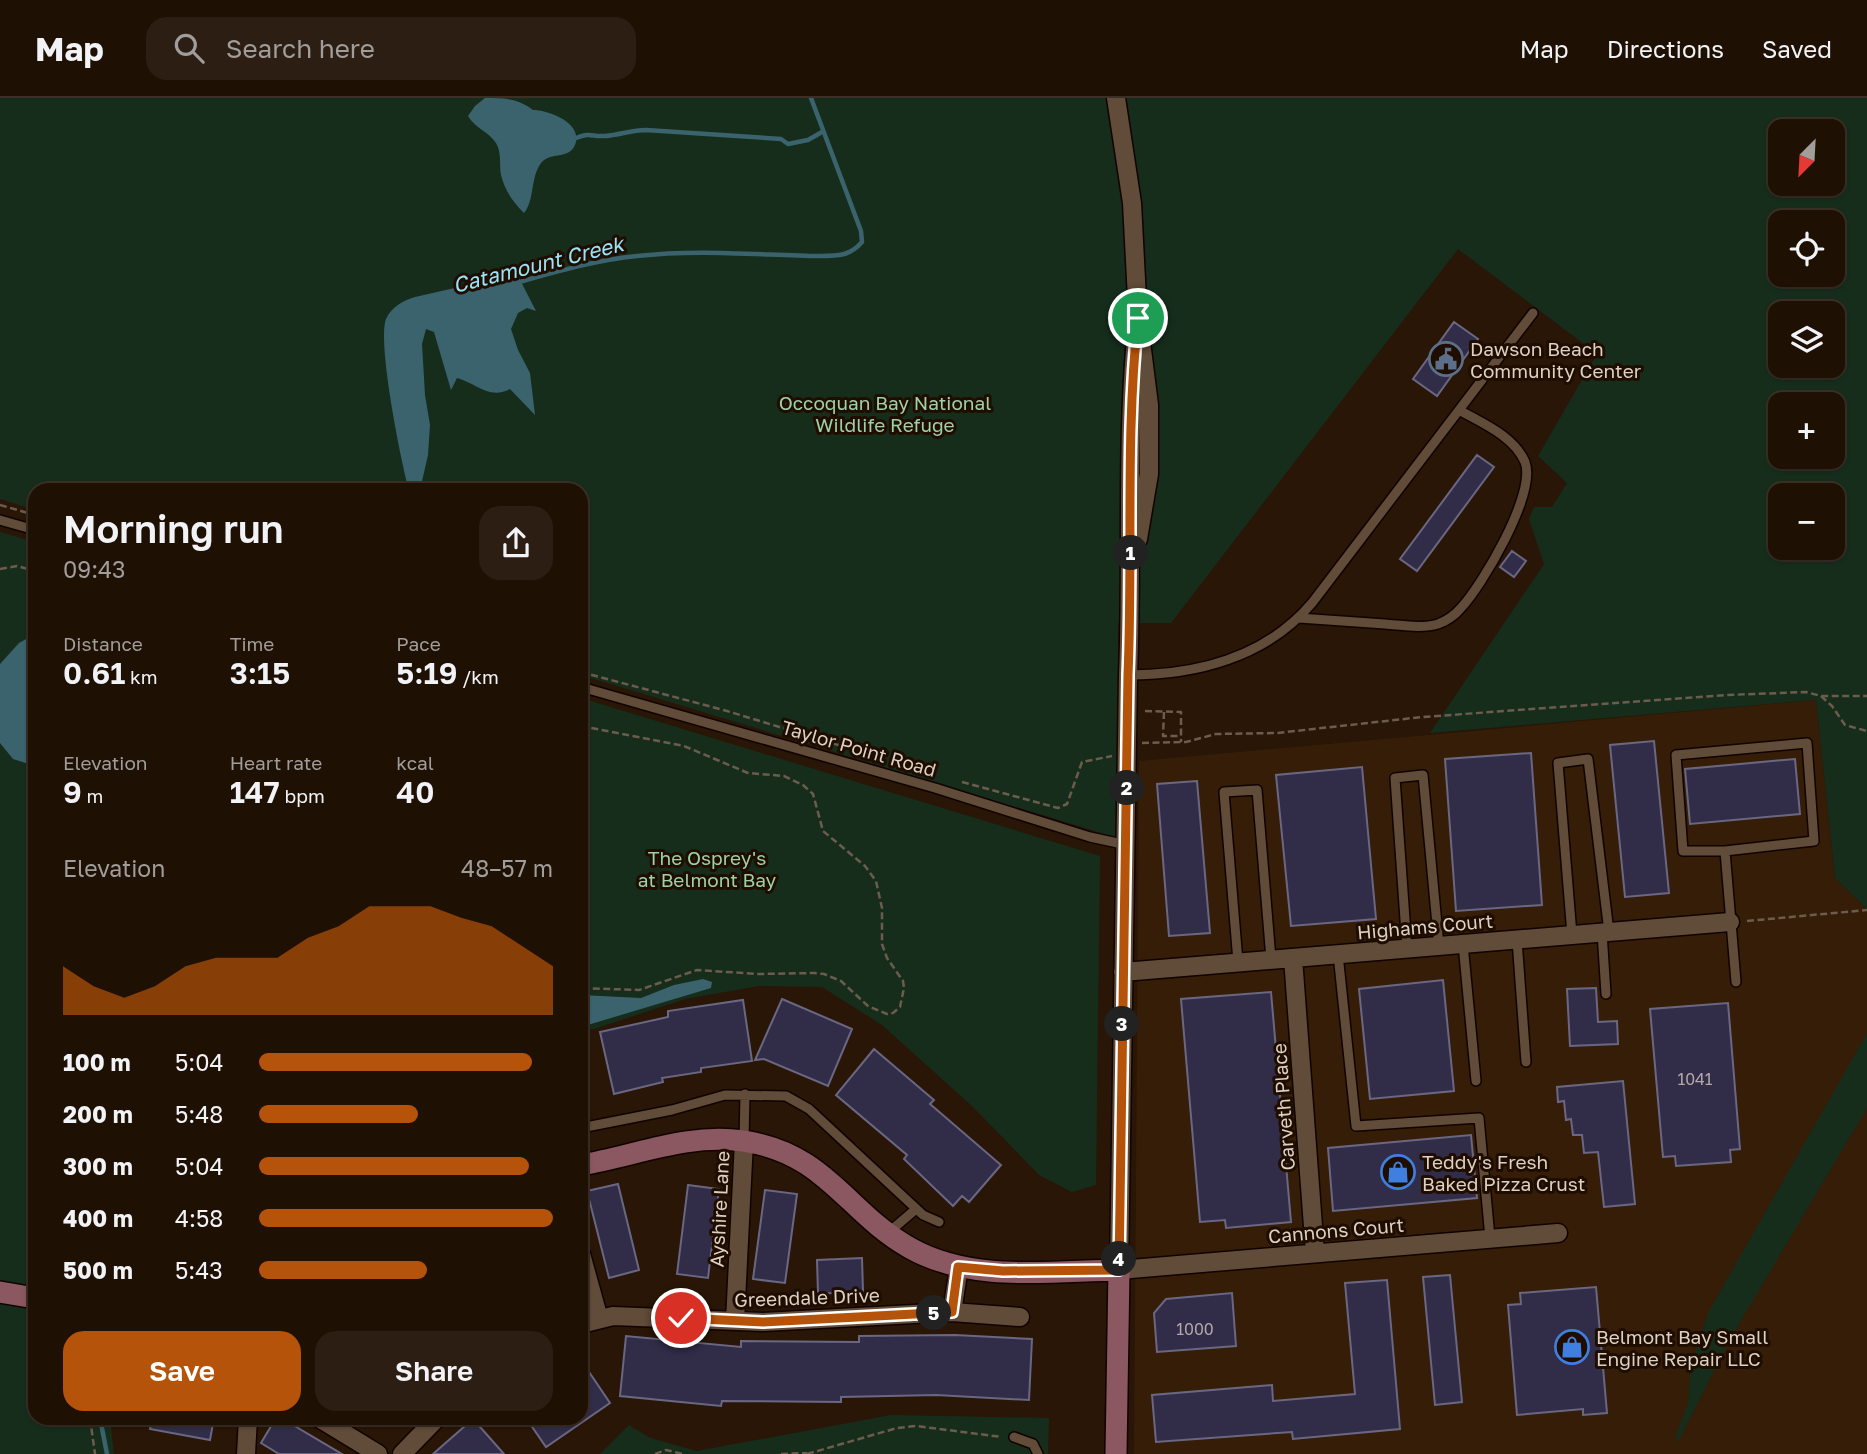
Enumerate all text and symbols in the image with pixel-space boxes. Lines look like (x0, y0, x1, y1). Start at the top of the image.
search box (146, 17, 636, 80)
text: Map (35, 29, 104, 68)
icon: search (170, 29, 208, 67)
text: Search here (226, 33, 375, 64)
text: Map (1520, 34, 1569, 63)
text: Directions (1607, 34, 1724, 63)
text: Saved (1762, 34, 1832, 63)
north arrow (1768, 119, 1844, 196)
map controls (1768, 119, 1845, 560)
button: locate (1768, 210, 1845, 287)
water label: Catamount Creek (450, 230, 628, 298)
pin (1108, 288, 1168, 348)
icon: arrive (1119, 299, 1157, 337)
button: layers (1768, 301, 1845, 378)
place label: Dawson Beach Community Center (1470, 337, 1642, 382)
public building icon: Dawson Beach Community Center (1427, 340, 1465, 378)
park label: Occoquan Bay National Wildlife Refuge (779, 391, 991, 436)
button: + (1768, 392, 1845, 469)
button: − (1768, 483, 1845, 560)
text: Morning run (63, 506, 284, 551)
button: share (479, 506, 553, 580)
pin: 1 (1114, 536, 1148, 570)
text: 1 (1126, 541, 1135, 564)
text: 09:43 (63, 555, 126, 583)
text: Distance (63, 632, 143, 655)
text: Time (230, 632, 274, 655)
text: Pace (396, 632, 441, 655)
text: 0.61 (63, 655, 125, 691)
text: 3:15 (230, 655, 290, 691)
text: 5:19 (396, 655, 457, 691)
text: km (125, 665, 158, 688)
text: /km (457, 665, 499, 688)
street label: Taylor Point Road (779, 715, 939, 781)
text: Elevation (63, 751, 148, 774)
text: Heart rate (230, 751, 322, 774)
text: kcal (396, 751, 434, 774)
pin: 2 (1110, 770, 1144, 806)
text: 9 (63, 774, 82, 810)
text: 147 (230, 774, 280, 810)
text: 40 (396, 774, 434, 810)
text: 2 (1121, 776, 1132, 799)
text: m (82, 784, 103, 807)
text: bpm (280, 784, 325, 807)
park label: The Osprey's at Belmont Bay (638, 846, 777, 891)
text: Elevation (63, 854, 165, 882)
text: 48–57 m (461, 854, 553, 882)
street label: Highams Court (1356, 909, 1494, 943)
pin: 3 (1104, 1006, 1140, 1042)
text: 3 (1116, 1012, 1127, 1035)
street label: Carveth Place (1267, 1043, 1299, 1171)
text: 100 m (63, 1048, 131, 1076)
text: 5:04 (175, 1048, 224, 1076)
house number: 1041 (1677, 1069, 1713, 1089)
text: 200 m (63, 1100, 133, 1128)
text: 5:48 (175, 1100, 223, 1128)
street label: Ayshire Lane (704, 1150, 734, 1268)
place label: Teddy's Fresh Baked Pizza Crust (1422, 1150, 1585, 1195)
text: 300 m (63, 1152, 133, 1180)
text: 5:04 (175, 1152, 224, 1180)
shop icon: Teddy's Fresh Baked Pizza Crust (1379, 1153, 1417, 1191)
text: 400 m (63, 1204, 133, 1232)
text: 4:58 (175, 1204, 223, 1232)
street label: Cannons Court (1267, 1213, 1405, 1247)
pin: 4 (1102, 1242, 1136, 1276)
text: 4 (1113, 1247, 1124, 1270)
text: 500 m (63, 1256, 133, 1284)
text: 5:43 (175, 1256, 223, 1284)
street label: Greendale Drive (734, 1283, 880, 1311)
pin (651, 1288, 711, 1348)
pin: 5 (916, 1296, 951, 1330)
icon: check (662, 1299, 700, 1337)
text: 5 (928, 1301, 939, 1324)
house number: 1000 (1176, 1319, 1214, 1339)
place label: Belmont Bay Small Engine Repair LLC (1596, 1325, 1768, 1370)
shop icon: Belmont Bay Small Engine Repair LLC (1553, 1328, 1591, 1366)
button: Save (63, 1331, 301, 1411)
button: Share (315, 1331, 553, 1411)

